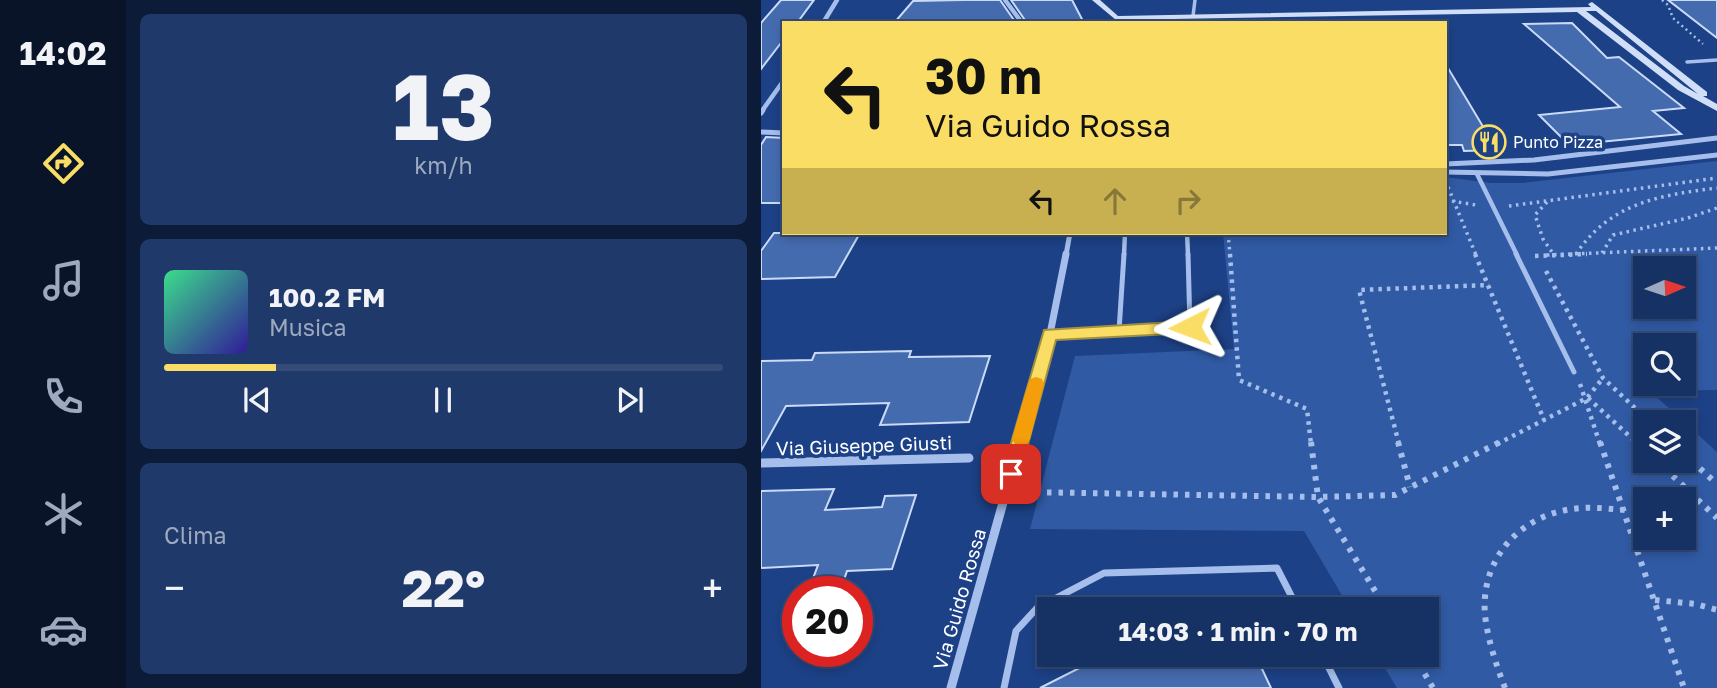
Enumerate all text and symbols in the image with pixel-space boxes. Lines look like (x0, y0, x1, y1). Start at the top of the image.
text: 14:02 (19, 34, 107, 72)
text: 30 m (925, 46, 1042, 105)
icon: left (810, 49, 901, 140)
text: 13 (392, 51, 495, 160)
text: Via Guido Rossa (925, 106, 1171, 144)
restaurant icon: Punto Pizza (1470, 123, 1508, 161)
place label: Punto Pizza (1513, 132, 1603, 152)
icon: directions (39, 139, 88, 188)
text: km/h (414, 151, 473, 179)
icon: left (1023, 182, 1061, 220)
icon: ahead (1096, 182, 1134, 220)
icon: right (1169, 182, 1207, 220)
icon: music (39, 256, 88, 305)
north arrow (1633, 256, 1695, 318)
map controls (1633, 256, 1696, 550)
text: 100.2 FM (269, 282, 385, 313)
position arrow (1153, 290, 1227, 364)
text: Musica (269, 313, 347, 341)
button: search (1633, 333, 1696, 396)
icon: phone (39, 372, 88, 421)
icon: previous (238, 381, 276, 419)
icon: pause (424, 381, 462, 419)
icon: next (611, 381, 649, 419)
button: layers (1633, 410, 1696, 473)
street label: Via Giuseppe Giusti (776, 430, 952, 460)
pin (981, 444, 1041, 504)
icon: arrive (992, 455, 1030, 493)
button: + (1633, 487, 1696, 550)
icon: climate (39, 489, 88, 538)
text: Clima (164, 521, 227, 549)
street label: Via Guido Rossa (928, 526, 990, 672)
text: 22° (402, 556, 485, 618)
text: − (164, 565, 185, 610)
text: + (702, 565, 723, 610)
speed limit sign: 20 (782, 576, 873, 667)
icon: car (39, 605, 88, 654)
text: 14:03 · 1 min · 70 m (1118, 616, 1358, 647)

